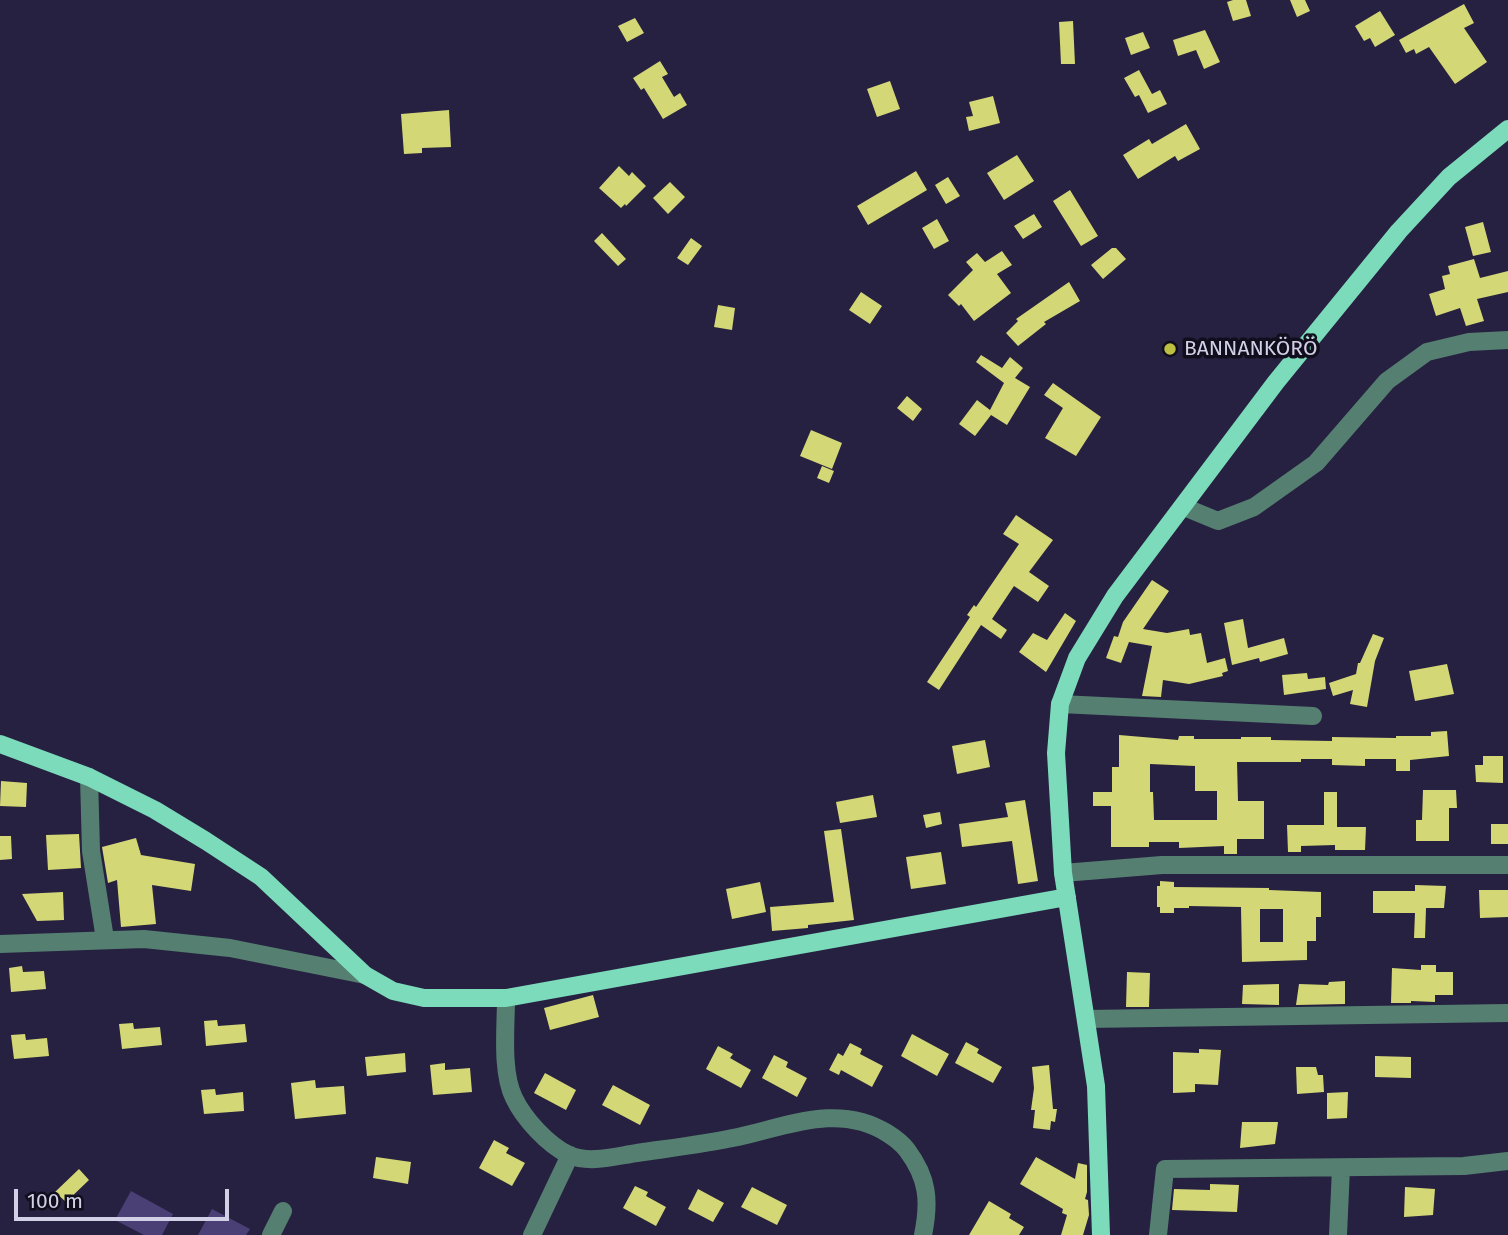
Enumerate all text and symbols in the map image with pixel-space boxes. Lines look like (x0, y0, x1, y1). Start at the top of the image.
place label: BANNANKÖRÖ (1184, 336, 1317, 362)
marker: BANNANKÖRÖ (1162, 341, 1178, 357)
scale bar (18, 1176, 233, 1220)
text: 100 m (27, 1188, 83, 1214)

